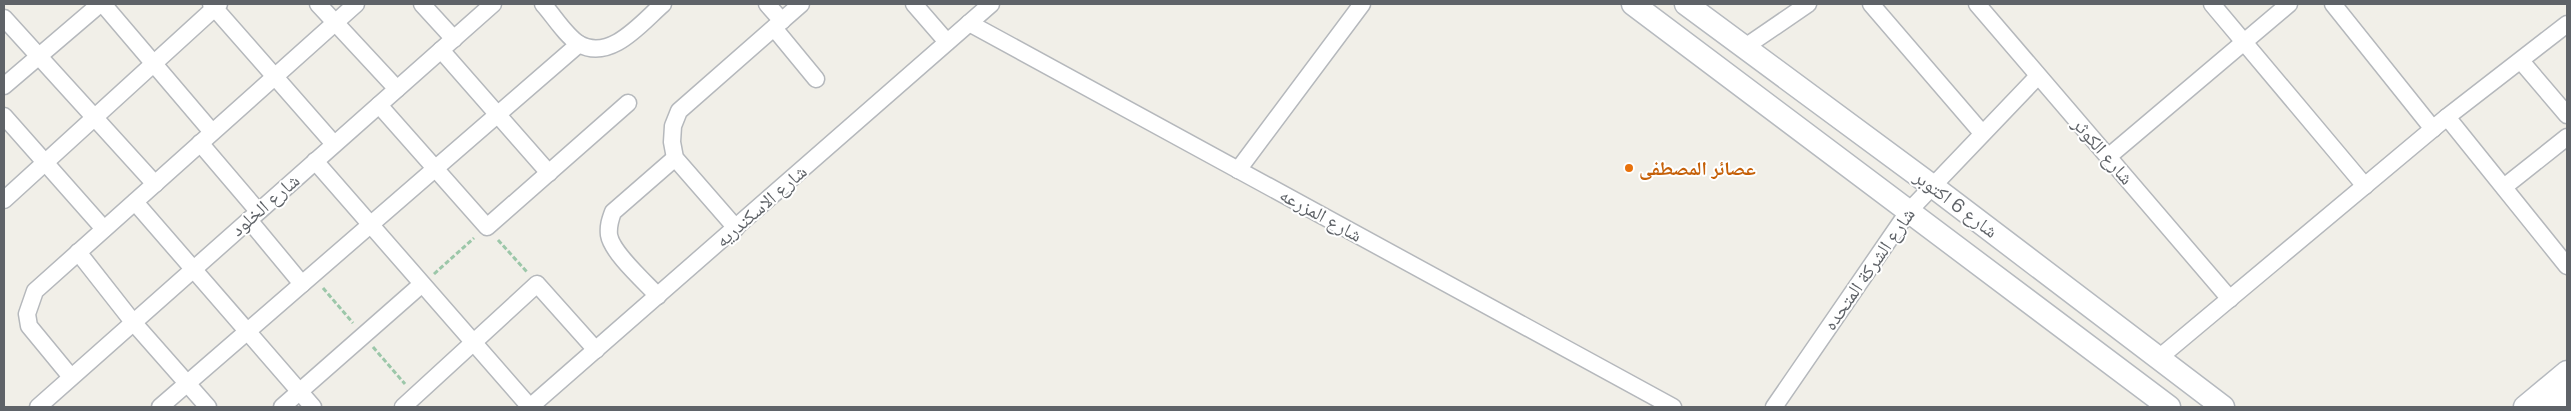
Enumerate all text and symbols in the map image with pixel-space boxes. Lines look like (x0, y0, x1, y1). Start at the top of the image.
street label: شارع الكوثر (2066, 111, 2139, 190)
place label: عصائر المصطفى (1639, 156, 1756, 181)
street label: شارع الاسكندريه (710, 159, 812, 253)
marker: عصائر المصطفى (1623, 162, 1635, 174)
street label: شارع 6 اكتوبر (1908, 164, 2003, 244)
street label: شارع الخلود (225, 168, 305, 242)
street label: شارع المزرعه (1275, 182, 1367, 248)
street label: شارع الشركة المتحده (1818, 203, 1920, 335)

